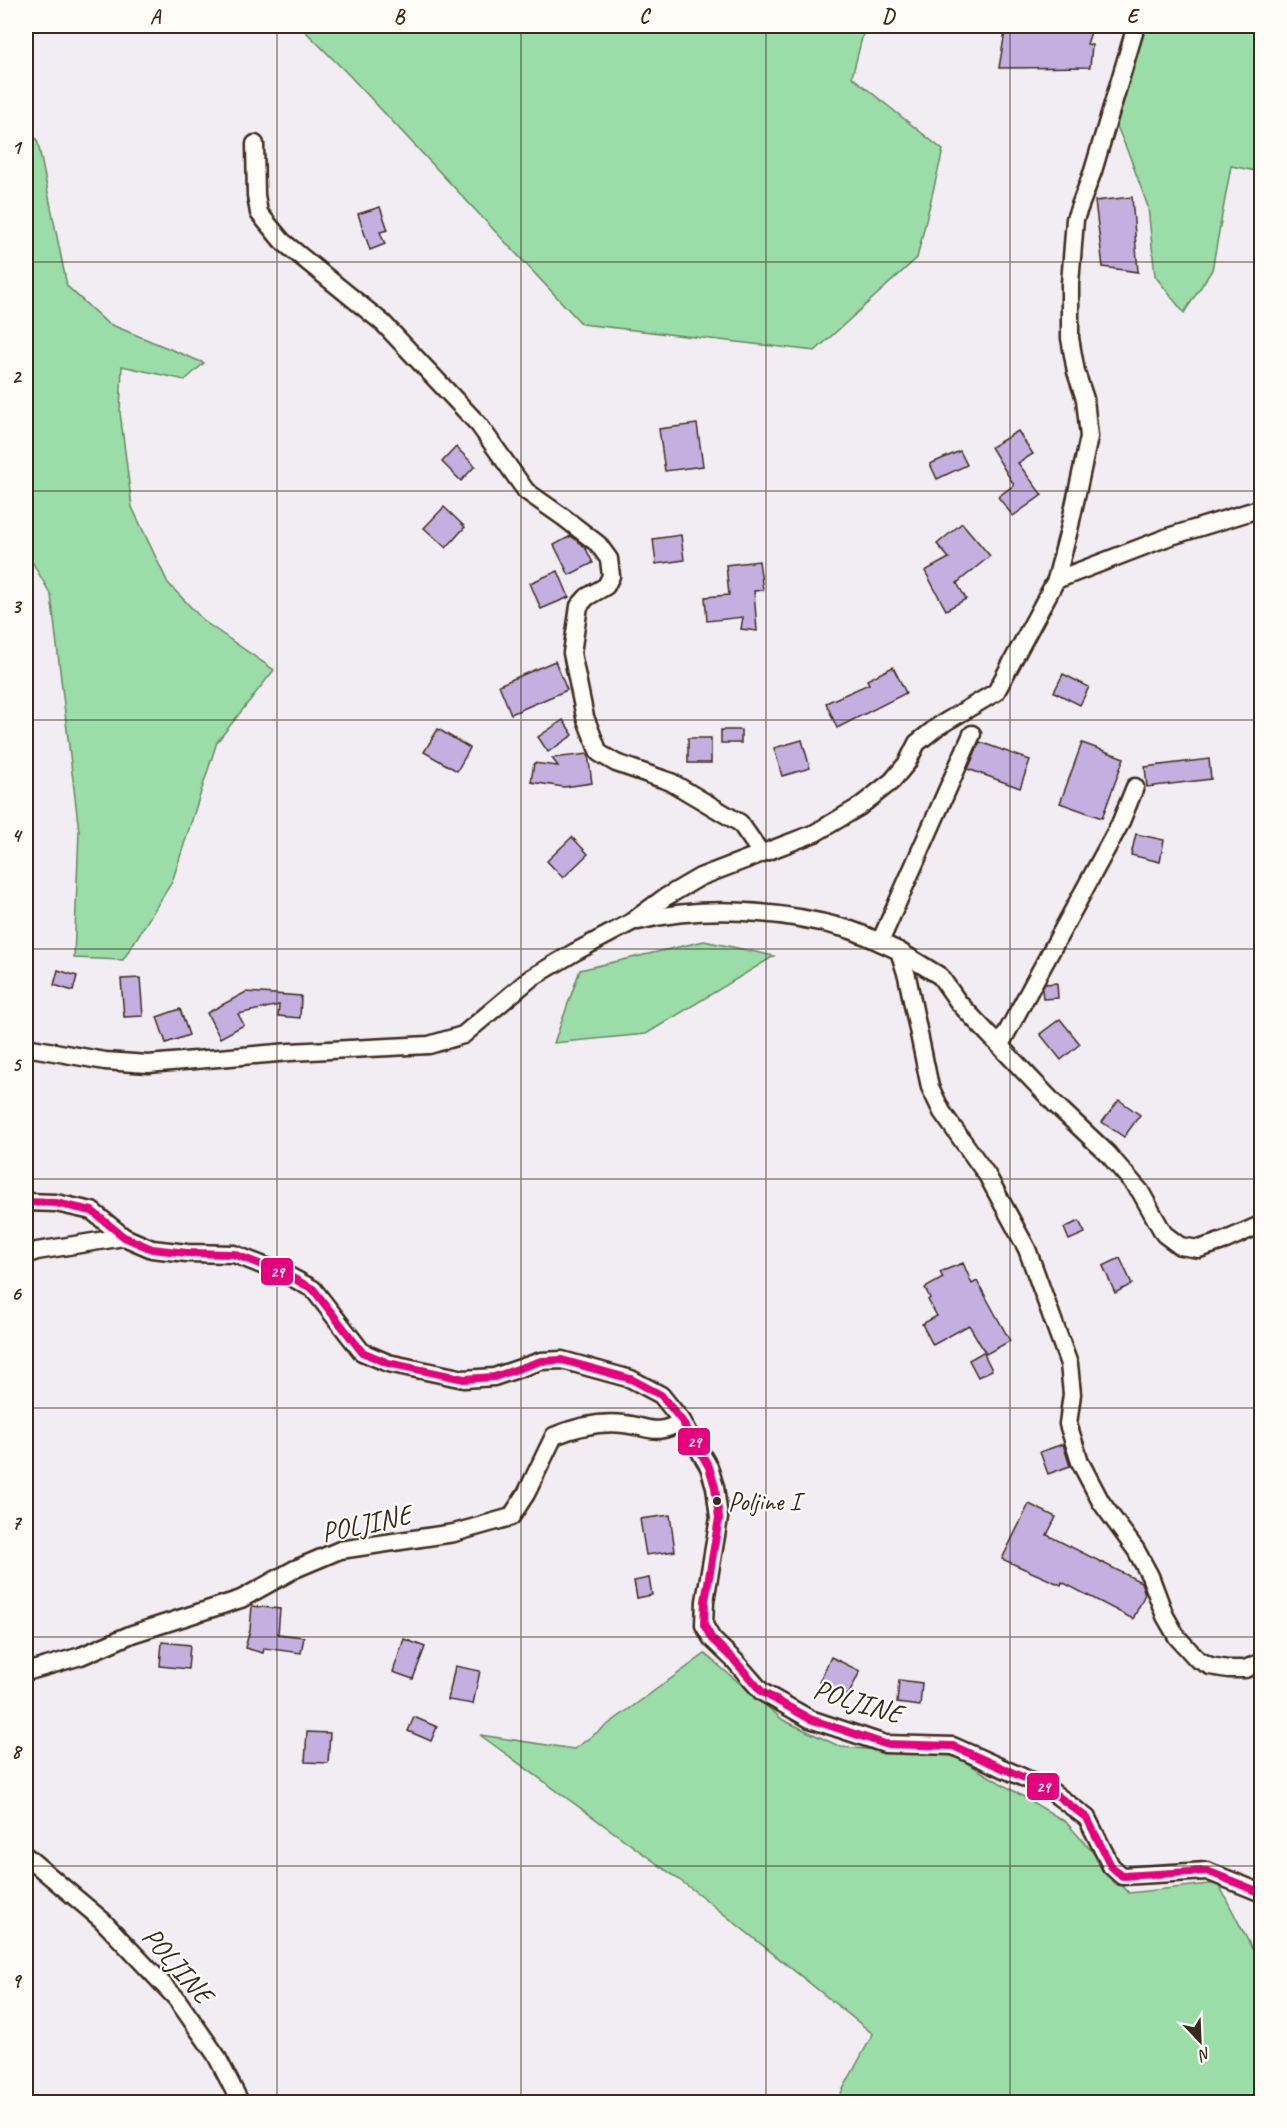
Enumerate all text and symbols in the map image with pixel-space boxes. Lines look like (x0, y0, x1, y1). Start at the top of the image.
text: A (150, 4, 162, 29)
text: B (394, 4, 406, 29)
text: C (639, 4, 651, 29)
text: D (882, 4, 896, 29)
text: E (1127, 4, 1141, 29)
text: 1 (12, 135, 23, 160)
text: 2 (12, 364, 23, 389)
text: 3 (12, 594, 23, 619)
text: 4 (12, 823, 24, 848)
text: 5 (12, 1052, 23, 1077)
line badge: 29 (260, 1257, 294, 1286)
text: 29 (270, 1262, 286, 1282)
text: 6 (11, 1281, 22, 1306)
line badge: 29 (677, 1427, 711, 1456)
text: 29 (687, 1432, 703, 1452)
place label: Poljine I (728, 1485, 805, 1518)
marker: Poljine I (711, 1495, 723, 1507)
street label: POLJINE (318, 1496, 418, 1550)
text: 7 (12, 1510, 23, 1535)
street label: POLJINE (809, 1671, 910, 1732)
text: 8 (12, 1739, 24, 1764)
line badge: 29 (1026, 1772, 1060, 1801)
text: 29 (1036, 1777, 1052, 1797)
street label: POLJINE (135, 1919, 223, 2014)
text: 9 (12, 1968, 23, 1993)
north arrow (1170, 2011, 1230, 2071)
text: N (1194, 2043, 1214, 2066)

